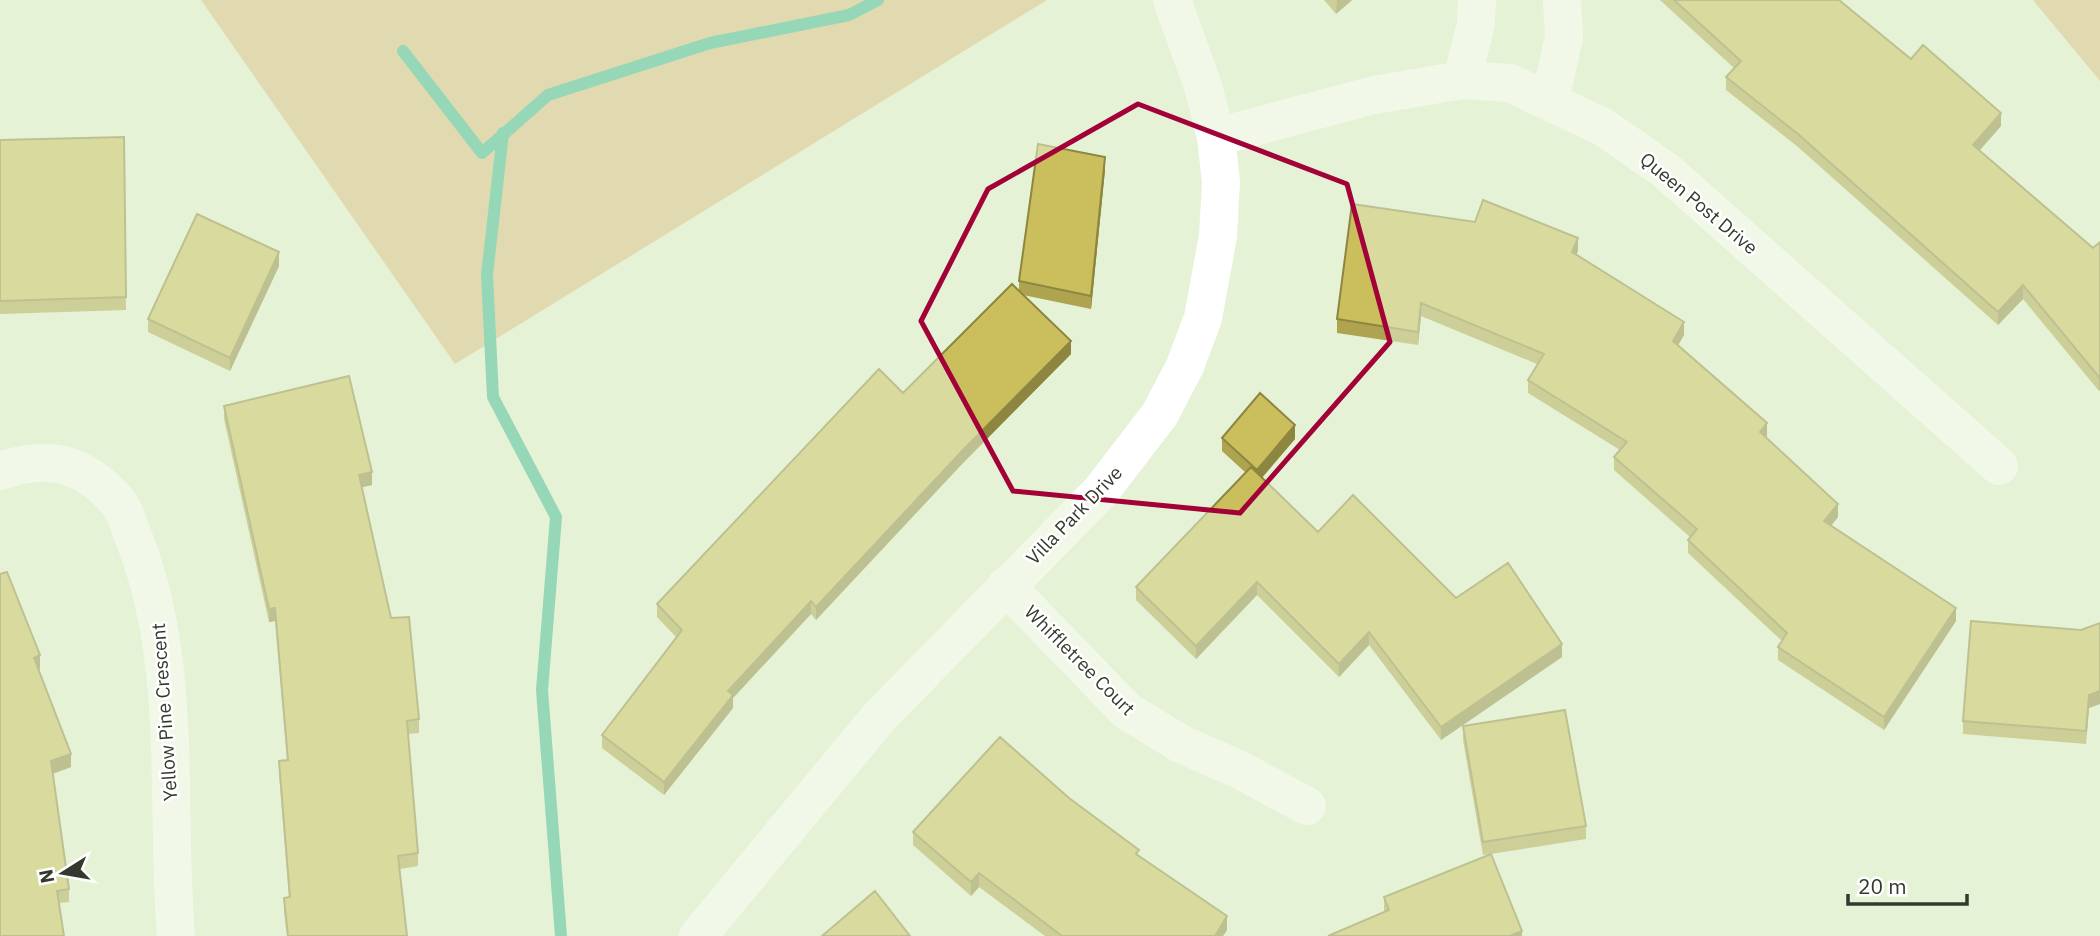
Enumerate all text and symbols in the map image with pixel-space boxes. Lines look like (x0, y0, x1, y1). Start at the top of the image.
street label: Queen Post Drive (1635, 147, 1763, 259)
street label: Villa Park Drive (1021, 461, 1127, 569)
street label: Whiffletree Court (1020, 600, 1140, 720)
street label: Yellow Pine Crescent (146, 622, 182, 802)
north arrow (28, 838, 98, 908)
scale bar (1848, 862, 1967, 906)
text: N (33, 867, 59, 885)
text: 20 m (1858, 872, 1907, 900)

